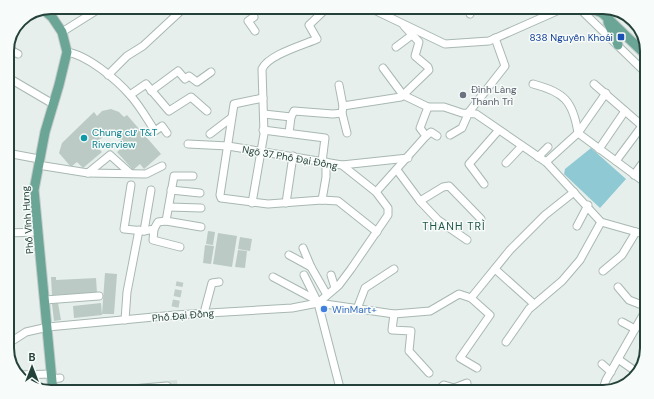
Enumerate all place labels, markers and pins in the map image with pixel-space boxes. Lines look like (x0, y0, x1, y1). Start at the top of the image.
place label: 838 Nguyễn Khoái (530, 31, 613, 44)
marker: 838 Nguyễn Khoái (616, 32, 626, 42)
place label: Đình Làng Thanh Trì (471, 83, 517, 108)
marker: Đình Làng Thanh Trì (458, 90, 468, 100)
place label: Chung cư T&T Riverview (92, 126, 158, 151)
marker: Chung cư T&T Riverview (79, 133, 89, 143)
place label: WinMart+ (332, 303, 377, 316)
marker: WinMart+ (319, 304, 329, 314)

